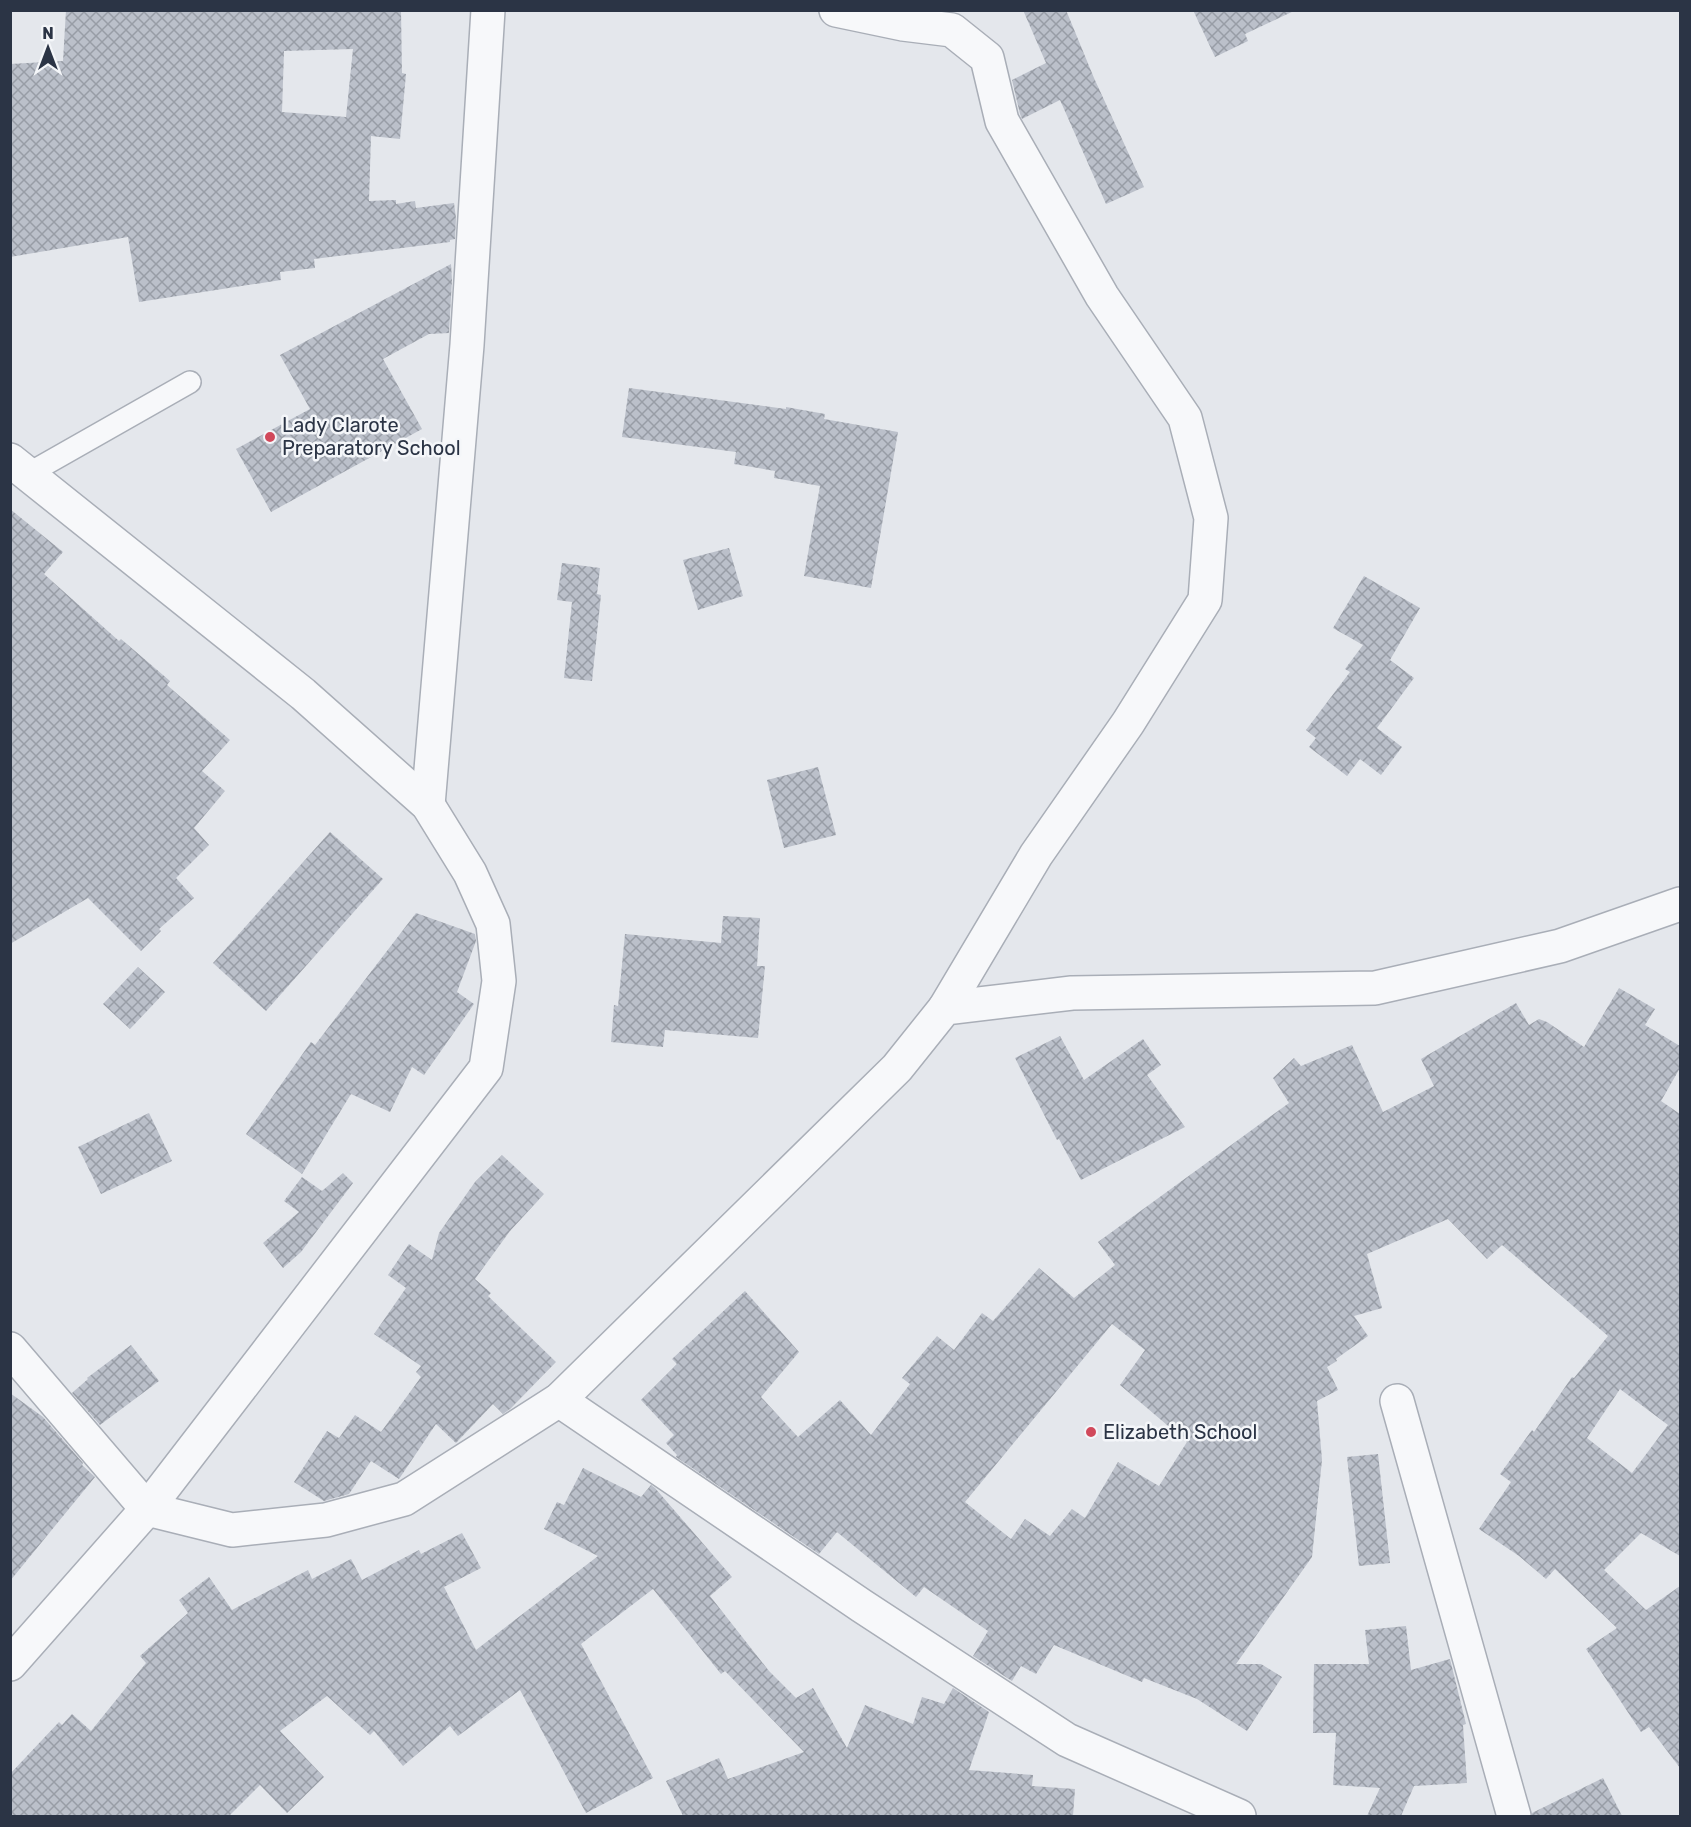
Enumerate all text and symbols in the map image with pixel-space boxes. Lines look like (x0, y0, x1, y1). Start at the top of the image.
north arrow (18, 18, 78, 78)
text: N (42, 24, 54, 43)
place label: Lady Clarote Preparatory School (282, 413, 461, 460)
marker: Lady Clarote Preparatory School (263, 430, 277, 444)
place label: Elizabeth School (1103, 1420, 1257, 1444)
marker: Elizabeth School (1084, 1425, 1098, 1439)

